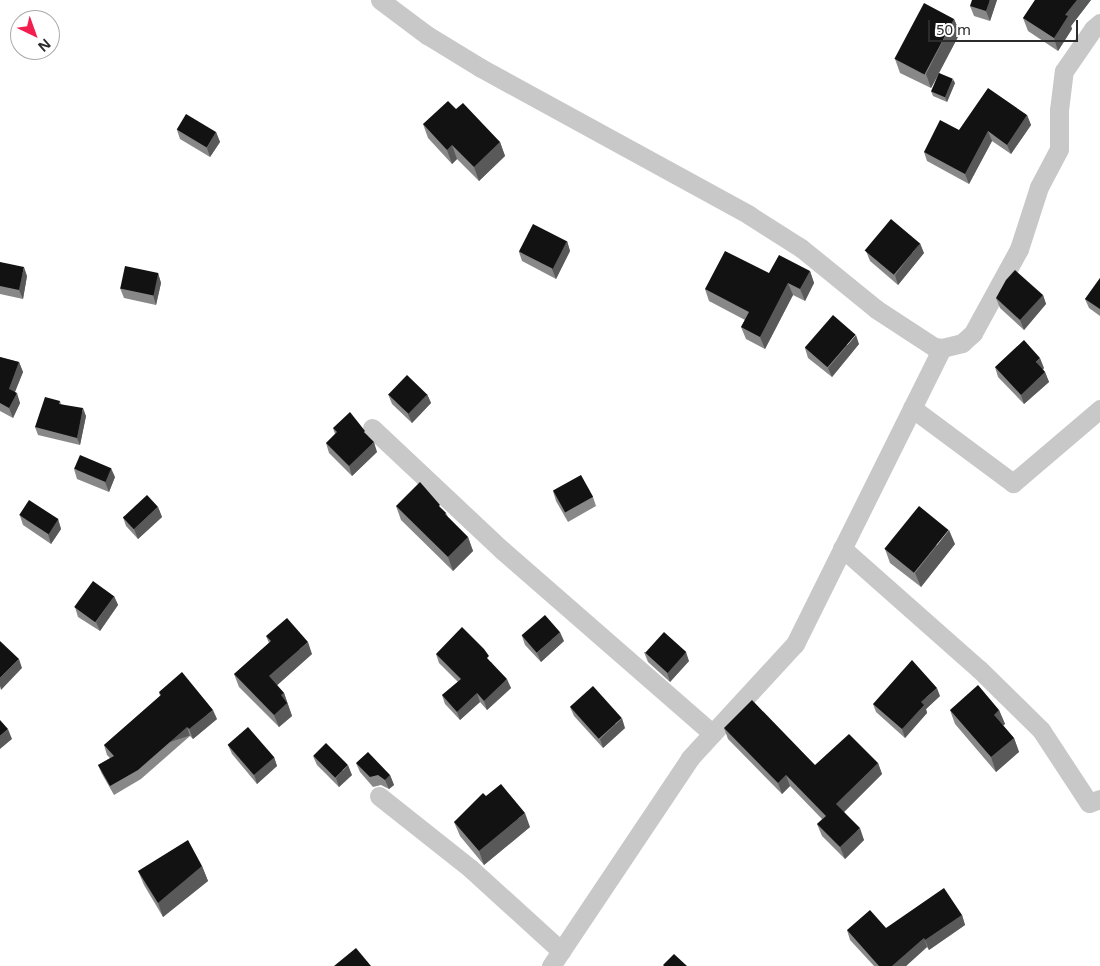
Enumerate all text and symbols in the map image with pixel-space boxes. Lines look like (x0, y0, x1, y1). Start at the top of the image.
north arrow (10, 10, 60, 60)
scale bar (930, 10, 1080, 42)
text: 50 m (936, 19, 971, 39)
text: N (34, 35, 55, 57)

